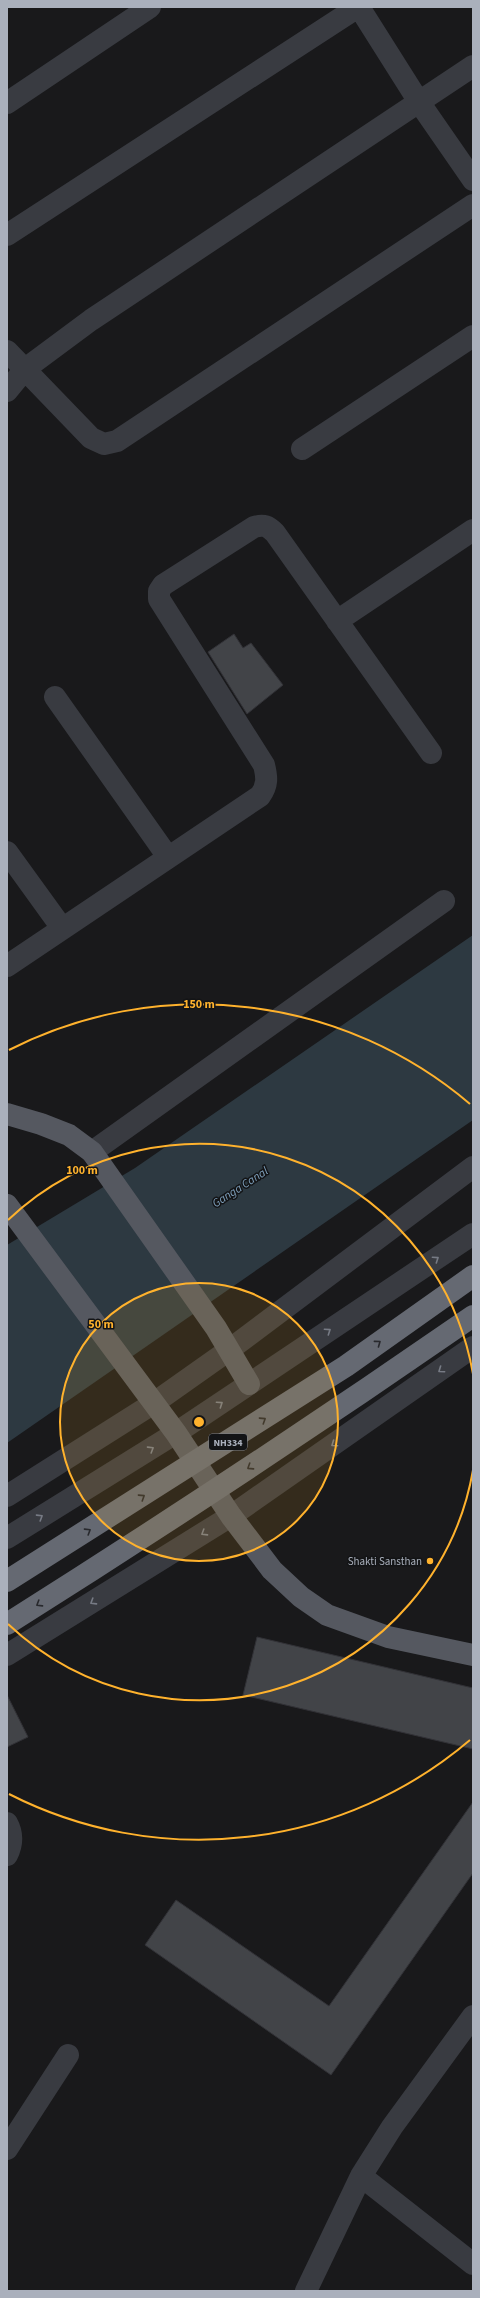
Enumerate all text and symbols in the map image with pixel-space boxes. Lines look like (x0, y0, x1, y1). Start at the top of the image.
text: 150 m (183, 996, 215, 1013)
text: 100 m (66, 1162, 98, 1179)
water label: Ganga Canal (209, 1163, 272, 1212)
one-way arrow (432, 1256, 439, 1264)
text: 50 m (88, 1316, 114, 1333)
one-way arrow (324, 1328, 331, 1336)
one-way arrow (374, 1341, 381, 1348)
one-way arrow (438, 1365, 445, 1373)
one-way arrow (216, 1401, 223, 1409)
centre of rings (192, 1415, 206, 1429)
one-way arrow (259, 1417, 266, 1424)
road number: NH334 (209, 1434, 247, 1450)
one-way arrow (331, 1439, 338, 1447)
one-way arrow (147, 1446, 154, 1454)
one-way arrow (247, 1462, 254, 1470)
one-way arrow (138, 1494, 145, 1502)
one-way arrow (36, 1515, 43, 1522)
one-way arrow (201, 1528, 208, 1535)
one-way arrow (84, 1529, 91, 1536)
place label: Shakti Sansthan (348, 1554, 422, 1569)
marker: Shakti Sansthan (425, 1556, 435, 1566)
one-way arrow (90, 1597, 97, 1604)
one-way arrow (36, 1599, 43, 1607)

